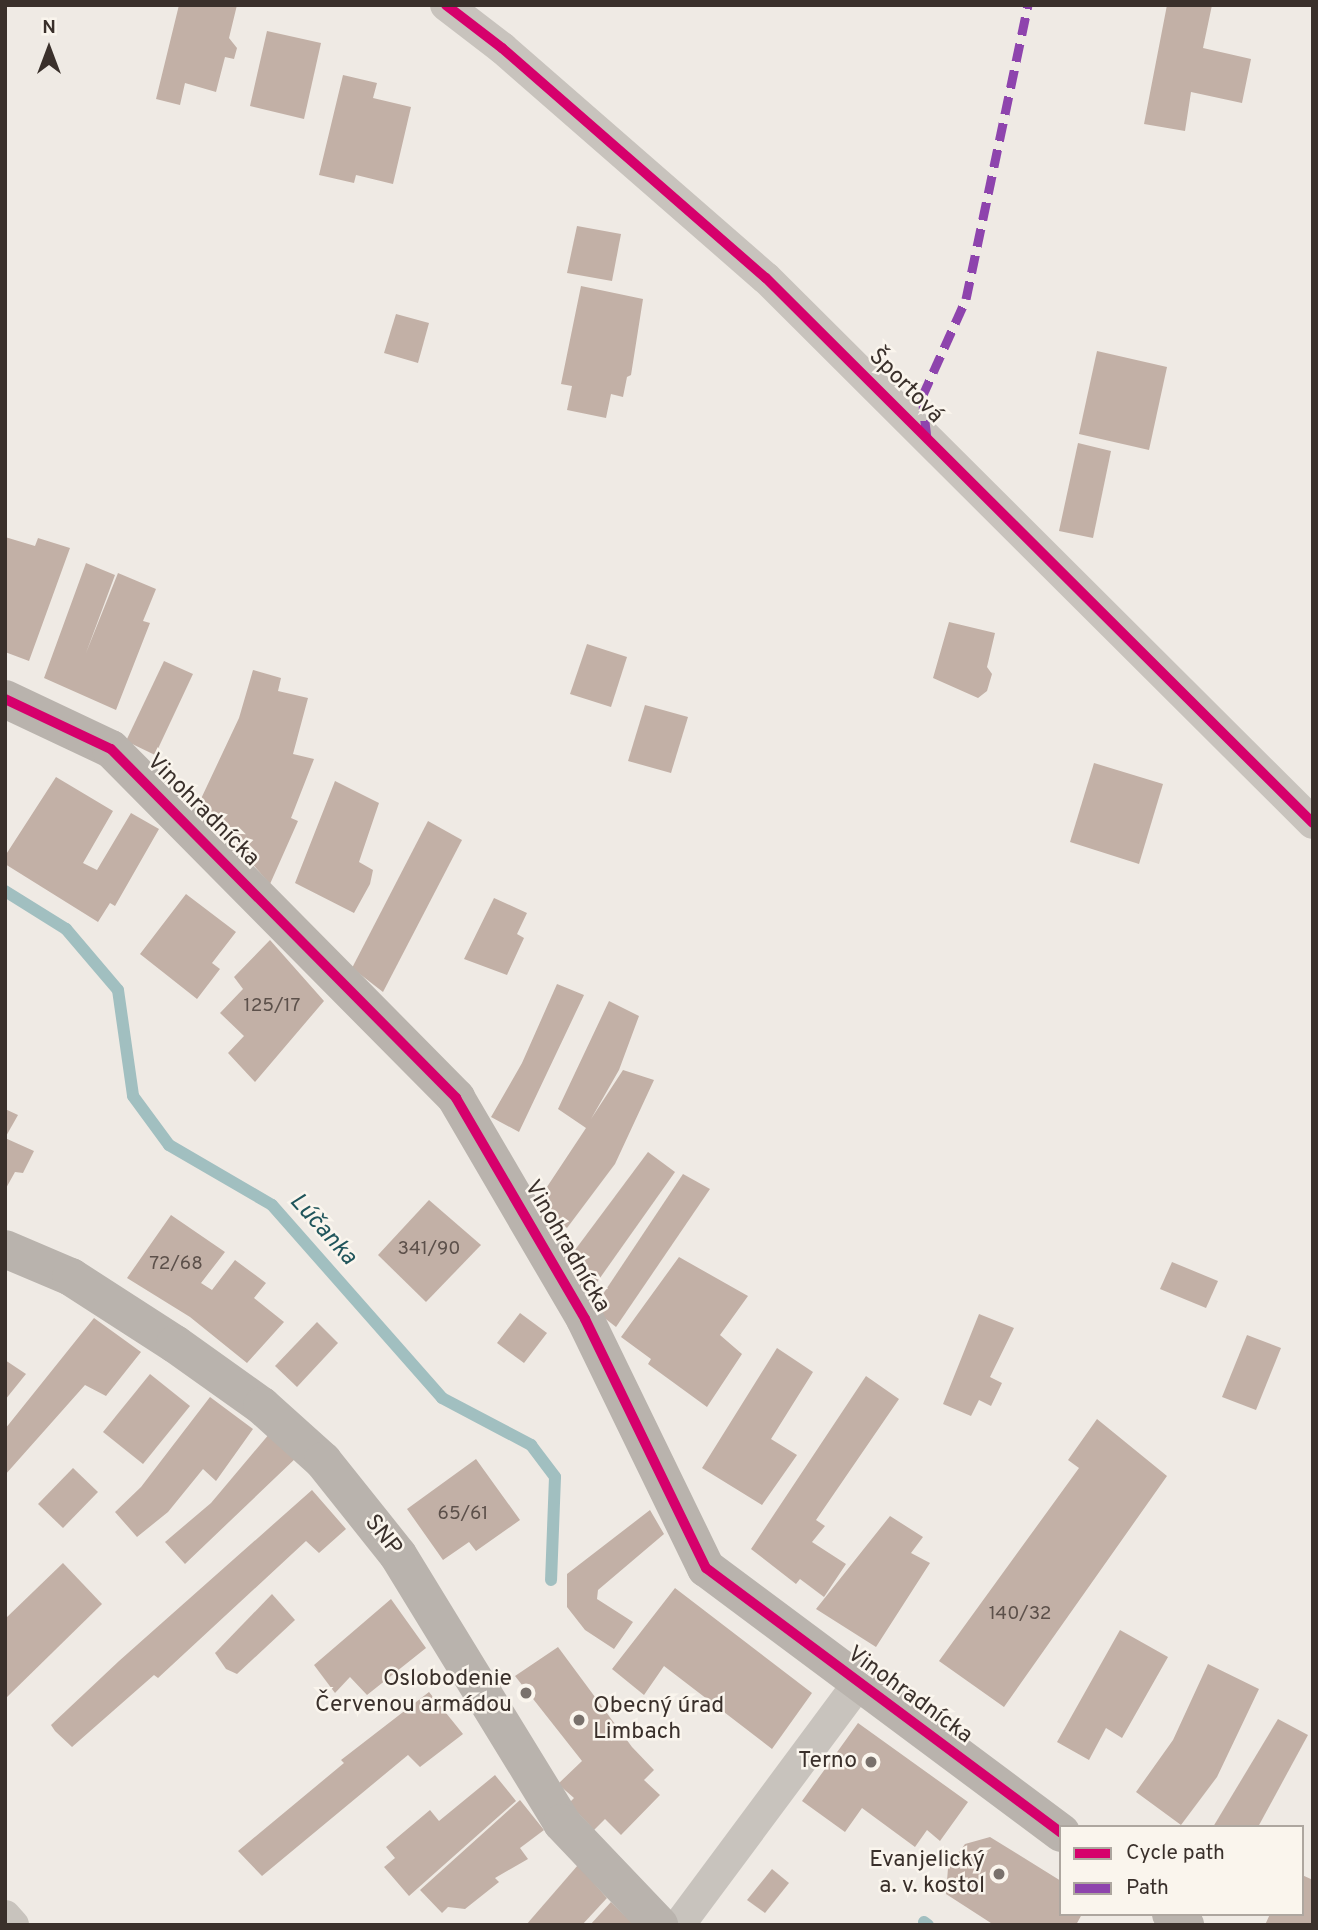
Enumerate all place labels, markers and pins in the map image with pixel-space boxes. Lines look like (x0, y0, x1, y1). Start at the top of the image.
place label: Oslobodenie Červenou armádou (315, 1666, 512, 1720)
marker: Oslobodenie Červenou armádou (518, 1685, 534, 1701)
place label: Obecný úrad Limbach (593, 1693, 724, 1747)
marker: Obecný úrad Limbach (571, 1712, 587, 1728)
place label: Terno (798, 1748, 857, 1776)
marker: Terno (863, 1754, 879, 1770)
place label: Evanjelický a. v. kostol (869, 1847, 985, 1901)
marker: Evanjelický a. v. kostol (991, 1866, 1007, 1882)

